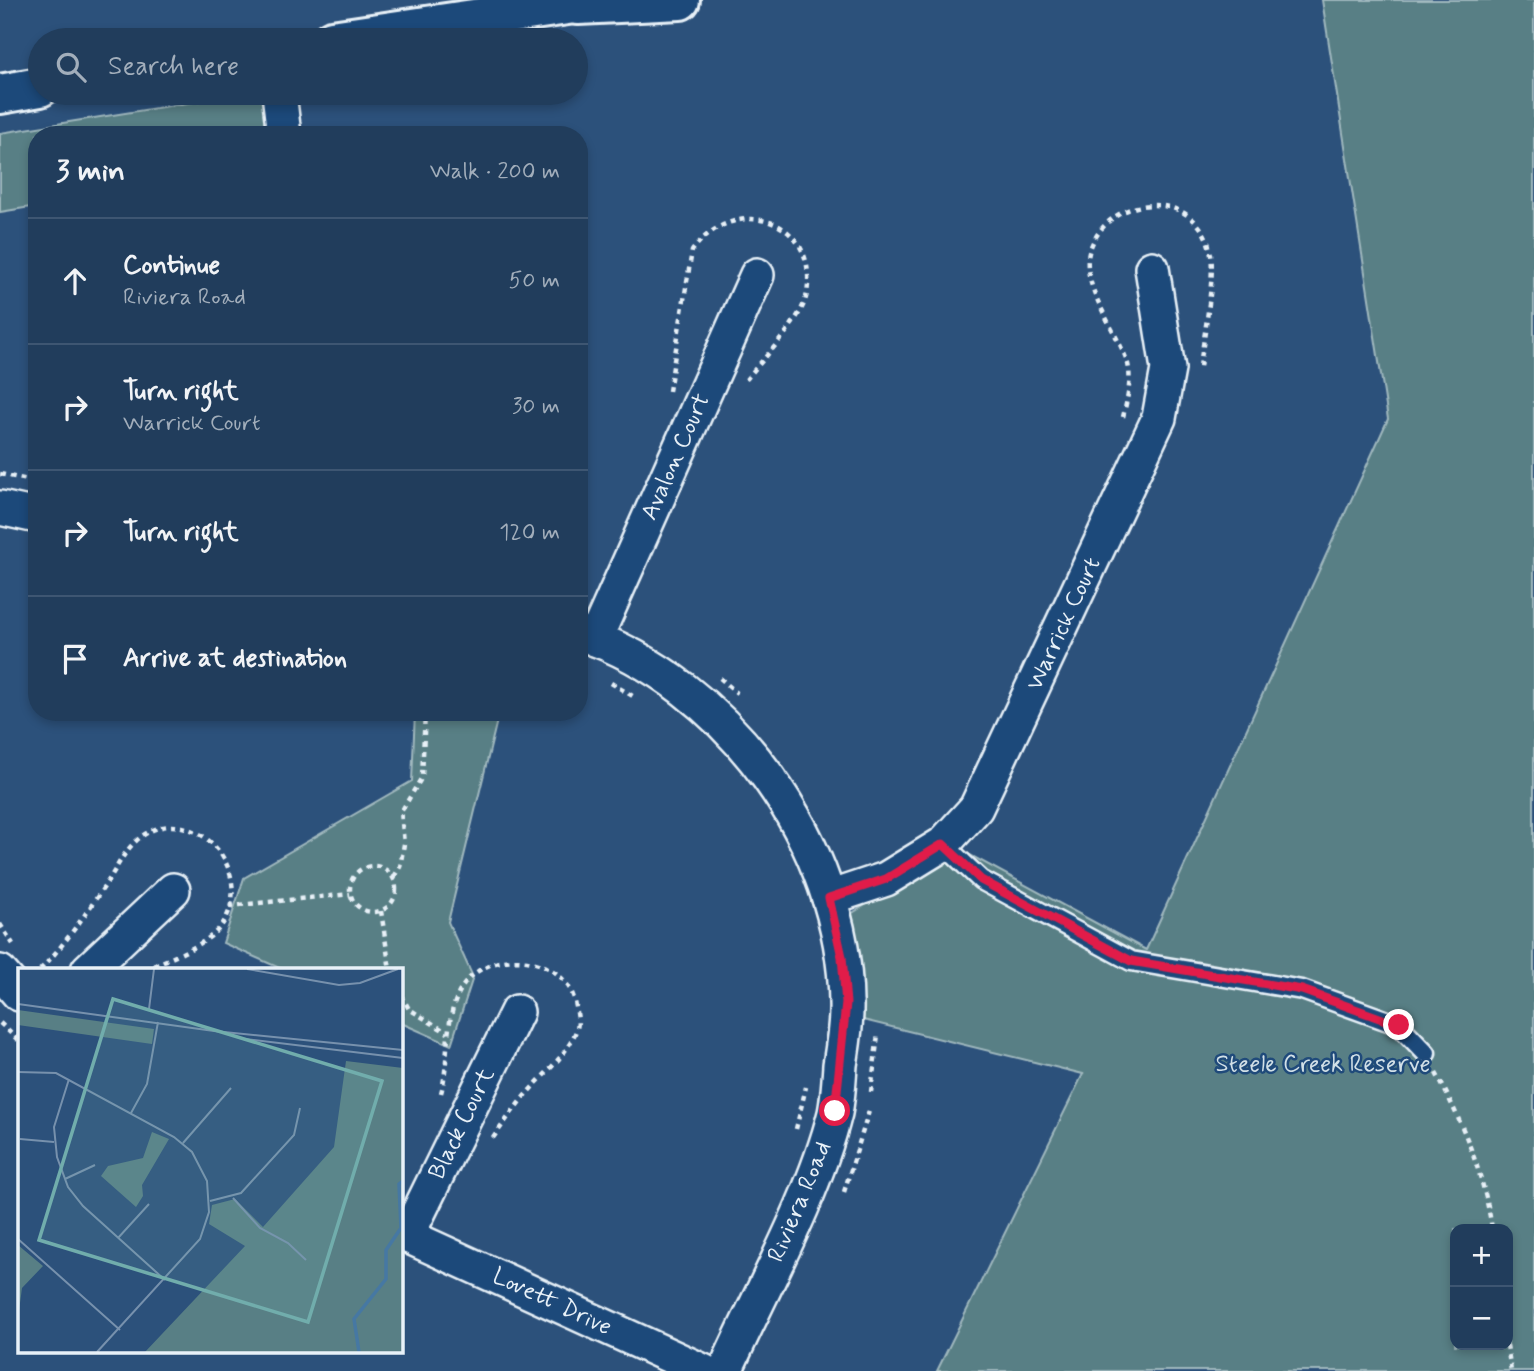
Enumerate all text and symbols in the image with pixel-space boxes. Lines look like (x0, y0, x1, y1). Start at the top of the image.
search box (28, 28, 588, 105)
icon: search (52, 48, 90, 86)
text: Search here (108, 50, 239, 84)
text: 3 min (56, 152, 125, 191)
text: Walk · 200 m (430, 157, 560, 187)
text: Continue (123, 249, 220, 283)
icon: ahead (56, 262, 94, 300)
text: 50 m (509, 266, 560, 296)
text: Riviera Road (123, 283, 246, 313)
text: Turn right (123, 375, 239, 409)
icon: right (56, 388, 94, 426)
street label: Avalon Court (634, 389, 718, 525)
text: 30 m (512, 392, 560, 422)
text: Warrick Court (123, 409, 261, 439)
icon: right (56, 514, 94, 552)
text: Turn right (123, 516, 239, 550)
text: 120 m (499, 518, 560, 548)
street label: Warrick Court (1020, 552, 1108, 696)
icon: arrive (56, 640, 94, 678)
text: Arrive at destination (123, 642, 347, 676)
inset map (18, 968, 402, 1354)
route end (1383, 1009, 1414, 1040)
park label: Steele Creek Reserve (1216, 1049, 1430, 1080)
street label: Black Court (422, 1063, 502, 1185)
route start (819, 1095, 850, 1126)
street label: Riviera Road (761, 1137, 839, 1267)
map controls (1450, 1224, 1513, 1350)
button: + (1450, 1224, 1513, 1287)
street label: Lovett Drive (487, 1261, 617, 1343)
button: − (1450, 1287, 1513, 1350)

